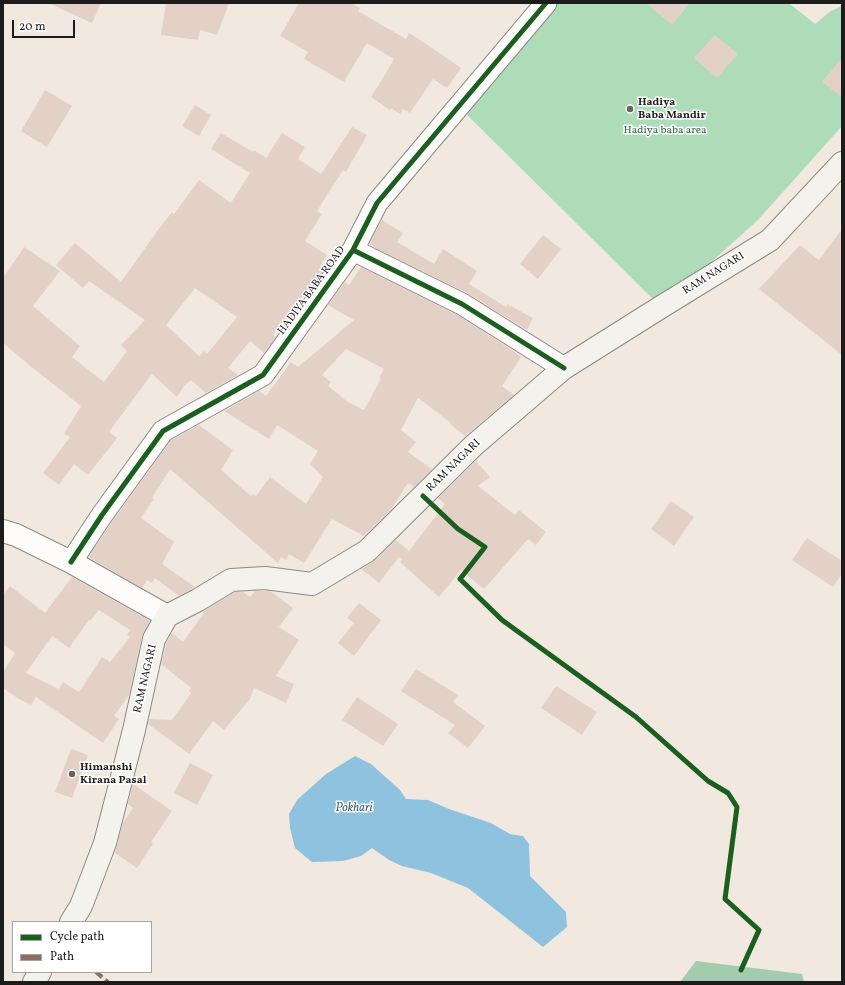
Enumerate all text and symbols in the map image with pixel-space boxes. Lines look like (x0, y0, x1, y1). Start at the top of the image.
scale bar (14, 12, 77, 38)
text: 20 m (19, 19, 46, 35)
place label: Hadiya Baba Mandir (638, 96, 706, 122)
marker: Hadiya Baba Mandir (625, 104, 635, 114)
park label: Hadiya baba area (624, 124, 706, 138)
street label: HADIYA BABA ROAD (276, 244, 348, 338)
street label: RAM NAGARI (681, 250, 747, 298)
street label: RAM NAGARI (424, 437, 484, 495)
street label: RAM NAGARI (132, 643, 160, 715)
place label: Himanshi Kirana Pasal (80, 761, 146, 787)
marker: Himanshi Kirana Pasal (67, 769, 77, 779)
water label: Pokhari (336, 802, 372, 816)
legend (12, 921, 152, 973)
text: Cycle path (50, 929, 105, 945)
text: Path (50, 949, 74, 965)

